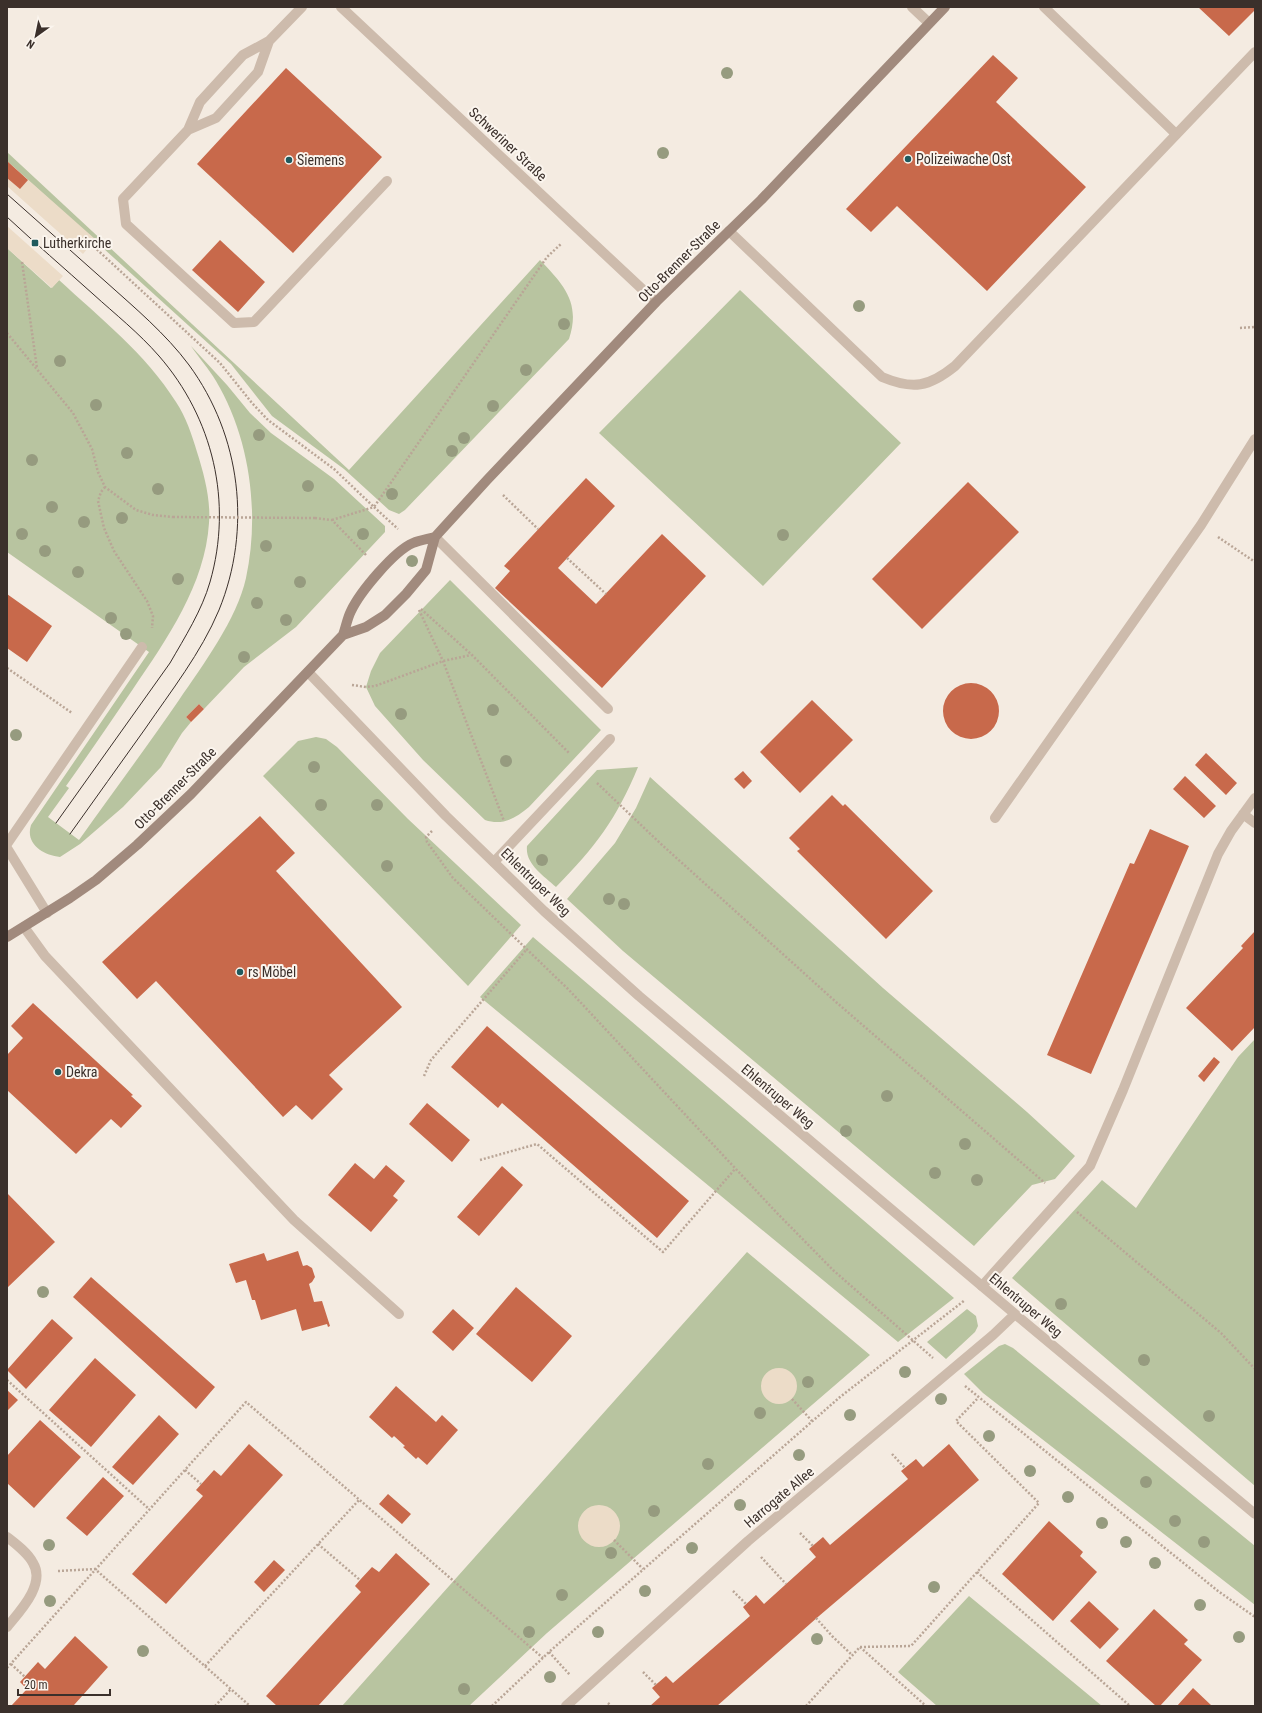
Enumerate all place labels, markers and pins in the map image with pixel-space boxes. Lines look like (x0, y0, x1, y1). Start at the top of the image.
place label: Polizeiwache Ost (916, 151, 1011, 167)
place label: Siemens (297, 152, 344, 168)
marker: Polizeiwache Ost (903, 154, 913, 164)
marker: Siemens (284, 155, 294, 165)
place label: Lutherkirche (43, 235, 112, 251)
marker: Lutherkirche (30, 238, 40, 248)
place label: rs Möbel (248, 964, 296, 980)
marker: rs Möbel (235, 967, 245, 977)
place label: Dekra (66, 1064, 98, 1080)
marker: Dekra (53, 1067, 63, 1077)

